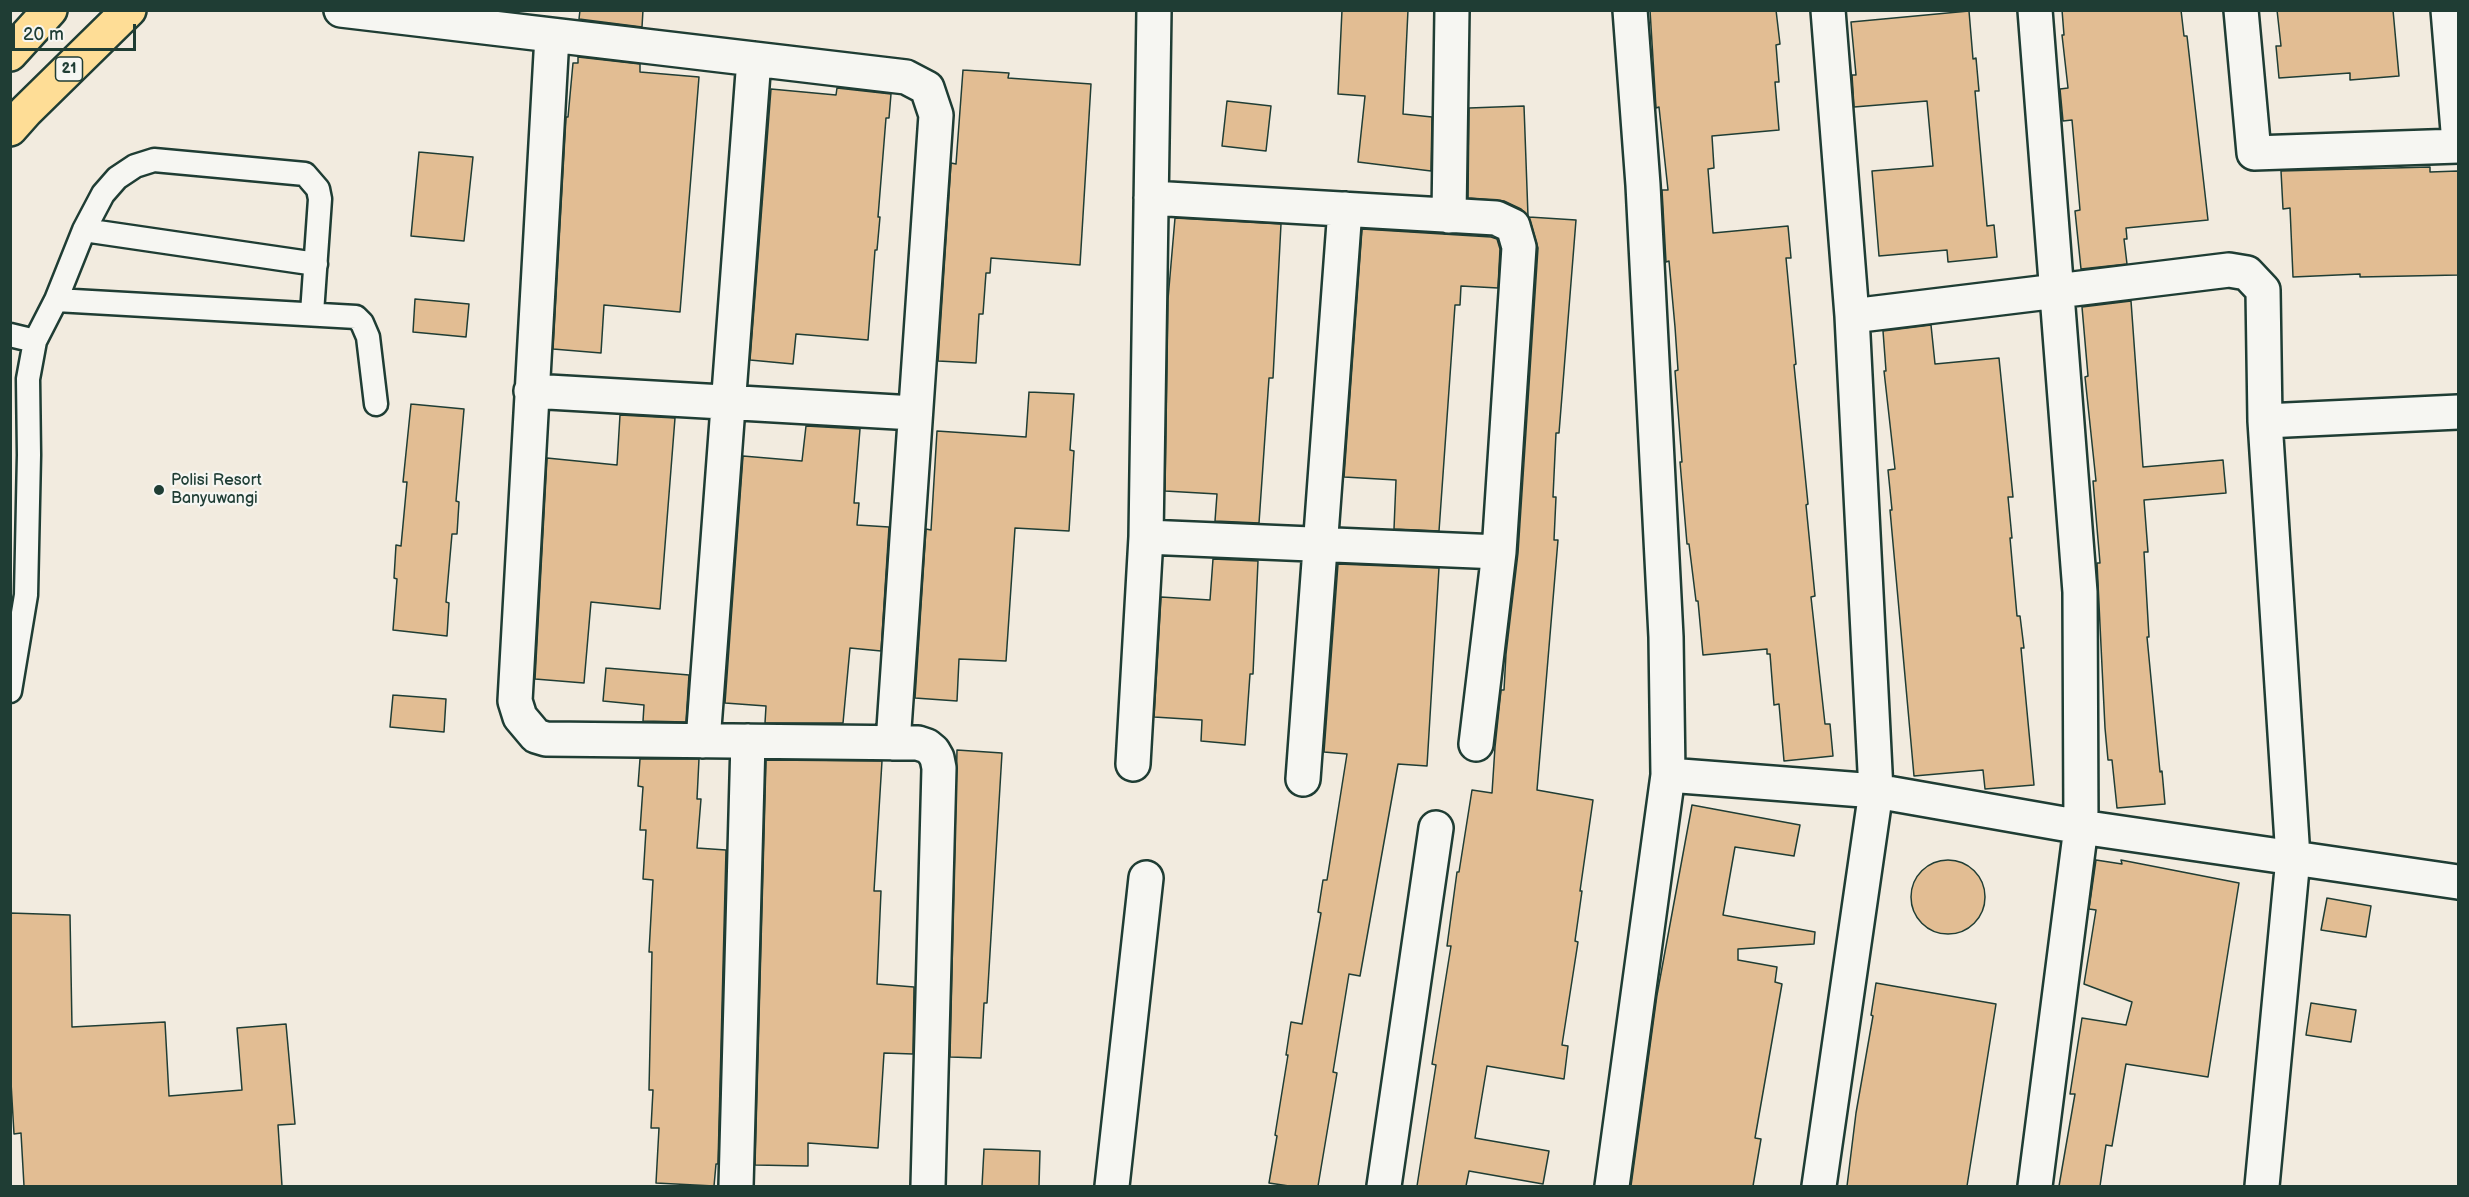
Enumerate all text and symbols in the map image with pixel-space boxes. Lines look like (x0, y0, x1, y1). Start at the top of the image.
scale bar (15, 12, 140, 50)
text: 20 m (23, 24, 64, 45)
road number: 21 (56, 57, 82, 81)
place label: Polisi Resort Banyuwangi (171, 471, 262, 509)
marker: Polisi Resort Banyuwangi (152, 483, 166, 497)

